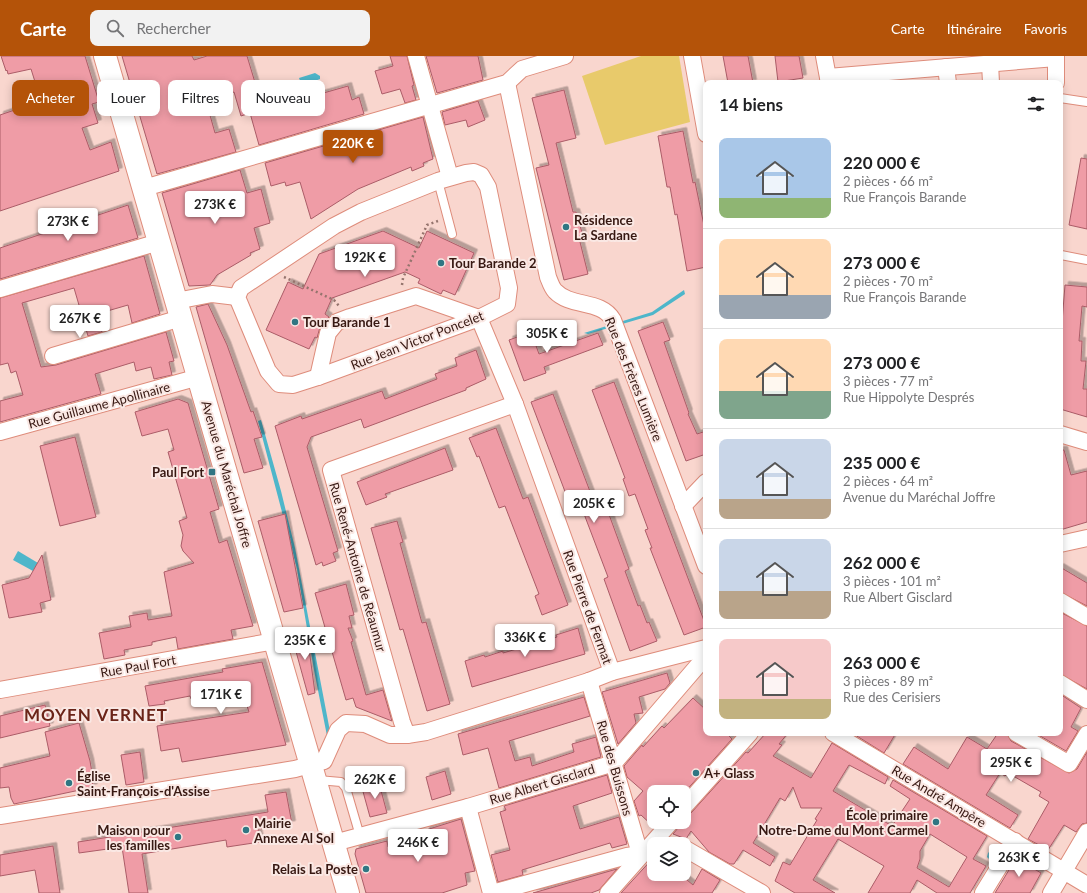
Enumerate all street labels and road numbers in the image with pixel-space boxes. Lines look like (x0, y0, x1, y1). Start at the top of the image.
street label: Rue Jean Victor Poncelet (348, 307, 486, 373)
street label: Rue des Frères Lumière (602, 315, 666, 443)
street label: Rue Guillaume Apollinaire (26, 378, 172, 432)
street label: Avenue du Maréchal Joffre (198, 399, 256, 550)
street label: Rue René-Antoine de Réaumur (326, 480, 390, 654)
street label: Rue Pierre de Fermat (560, 548, 616, 666)
street label: Rue Paul Fort (99, 651, 177, 681)
street label: Rue des Buissons (594, 718, 636, 818)
street label: Rue Albert Gisclard (487, 760, 597, 808)
street label: Rue André Ampère (889, 761, 989, 831)

